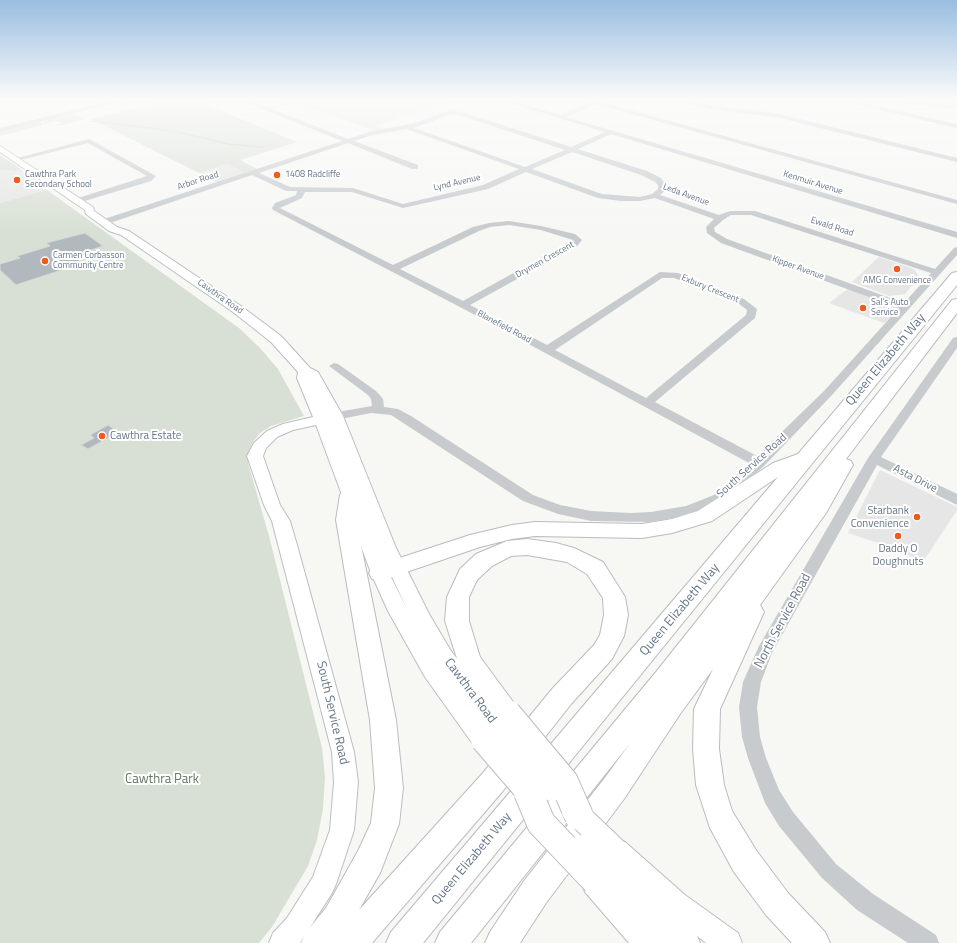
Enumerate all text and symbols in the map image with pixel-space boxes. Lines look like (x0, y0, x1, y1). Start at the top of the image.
street label: Arbor Road (176, 169, 220, 193)
street label: Kenmuir Avenue (782, 169, 844, 197)
place label: Cawthra Park Secondary School (25, 170, 92, 191)
marker: 1408 Radcliffe (272, 170, 282, 180)
place label: 1408 Radcliffe (285, 170, 340, 180)
street label: Lynd Avenue (432, 172, 482, 194)
marker: Cawthra Park Secondary School (12, 175, 22, 185)
street label: Leda Avenue (662, 182, 710, 208)
street label: Ewald Road (809, 215, 855, 239)
street label: Drymen Crescent (514, 239, 576, 281)
place label: Carmen Corbasson Community Centre (53, 251, 124, 272)
street label: Kipper Avenue (771, 254, 825, 282)
marker: Carmen Corbasson Community Centre (40, 256, 50, 266)
marker: AMG Convenience (892, 264, 902, 274)
street label: Exbury Crescent (680, 273, 740, 305)
place label: AMG Convenience (863, 276, 931, 286)
street label: Cawthra Road (195, 277, 245, 317)
place label: Sal's Auto Service (871, 298, 909, 319)
marker: Sal's Auto Service (858, 303, 868, 313)
street label: Blanefield Road (475, 308, 533, 346)
street label: Queen Elizabeth Way (843, 311, 929, 409)
place label: Cawthra Estate (110, 429, 181, 443)
marker: Cawthra Estate (97, 431, 107, 441)
street label: South Service Road (714, 431, 790, 501)
street label: Asta Drive (891, 462, 939, 496)
place label: Starbank Convenience (851, 504, 909, 530)
marker: Starbank Convenience (912, 512, 922, 522)
marker: Daddy O Doughnuts (893, 531, 903, 541)
place label: Daddy O Doughnuts (872, 542, 924, 568)
street label: Queen Elizabeth Way (637, 561, 723, 659)
street label: North Service Road (751, 571, 815, 671)
street label: Cawthra Road (441, 656, 499, 726)
street label: South Service Road (313, 660, 351, 766)
park label: Cawthra Park (125, 772, 199, 788)
street label: Queen Elizabeth Way (429, 810, 515, 908)

